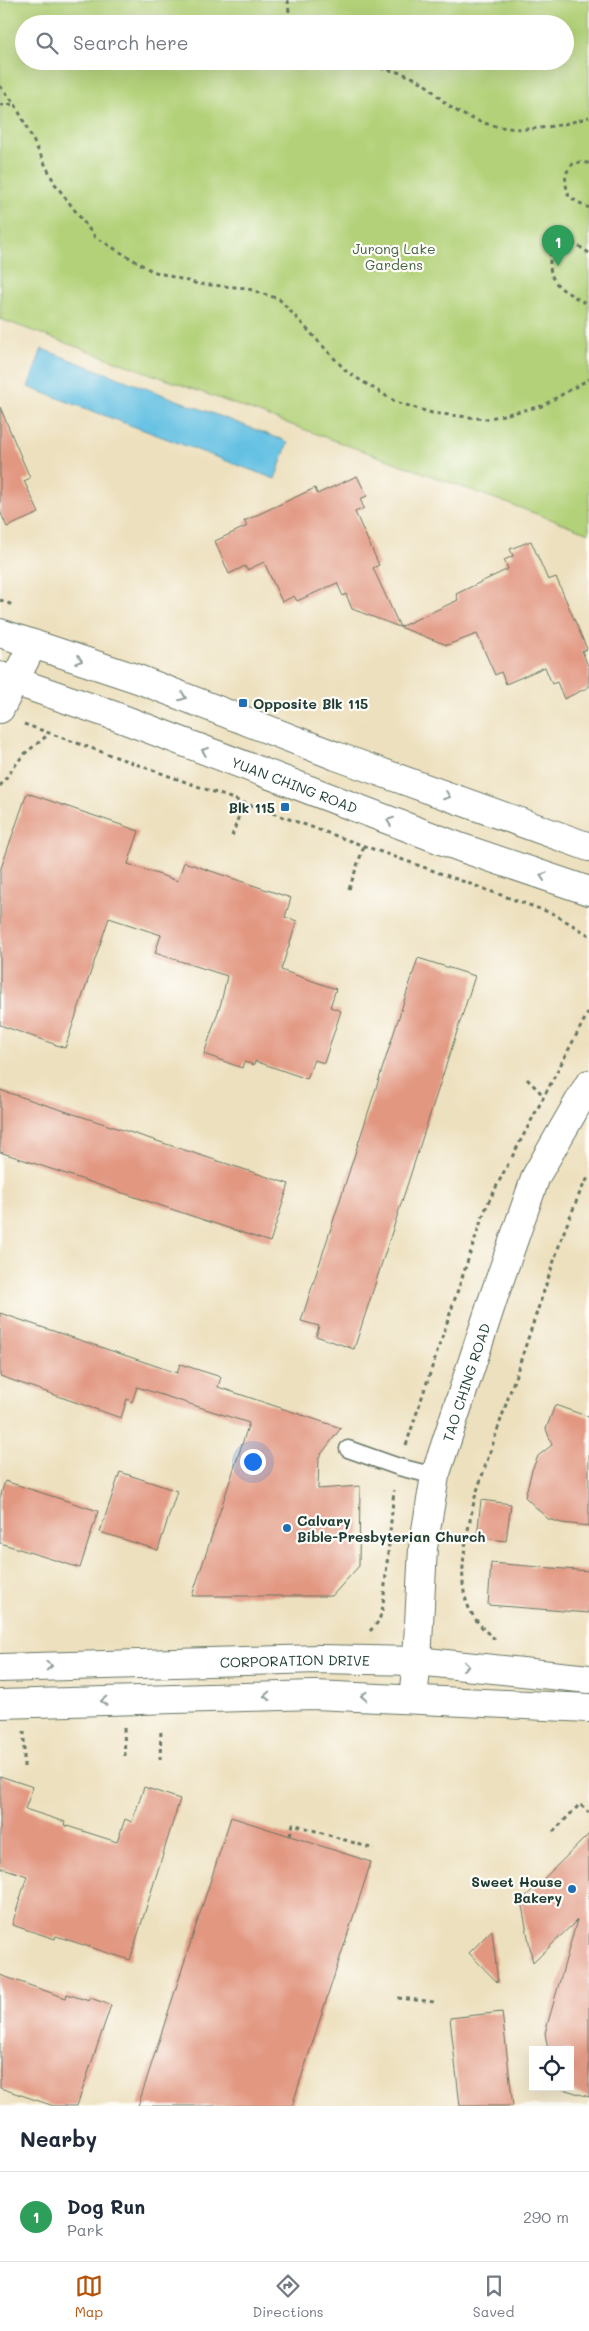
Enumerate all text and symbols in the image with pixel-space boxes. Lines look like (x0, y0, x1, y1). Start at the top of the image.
search box (15, 15, 574, 70)
icon: search (33, 29, 61, 57)
text: Search here (73, 30, 189, 55)
pin: 1 (542, 225, 574, 266)
park label: Jurong Lake Gardens (352, 239, 436, 274)
one-way arrow (75, 654, 83, 664)
one-way arrow (178, 691, 187, 701)
place label: Opposite Blk 115 (253, 694, 368, 713)
marker: Opposite Blk 115 (237, 697, 249, 709)
one-way arrow (201, 747, 210, 757)
street label: YUAN CHING ROAD (229, 752, 361, 817)
one-way arrow (443, 790, 451, 800)
place label: Blk 115 (229, 798, 275, 817)
marker: Blk 115 (279, 801, 291, 813)
one-way arrow (386, 817, 395, 827)
one-way arrow (539, 871, 547, 881)
street label: TAO CHING ROAD (437, 1320, 494, 1444)
your location (240, 1449, 266, 1475)
place label: Calvary Bible-Presbyterian Church (297, 1511, 485, 1546)
marker: Calvary Bible-Presbyterian Church (281, 1522, 293, 1534)
street label: CORPORATION DRIVE (220, 1649, 370, 1671)
one-way arrow (462, 1660, 470, 1671)
one-way arrow (45, 1661, 53, 1671)
one-way arrow (262, 1691, 270, 1701)
one-way arrow (360, 1691, 368, 1702)
one-way arrow (100, 1696, 108, 1706)
place label: Sweet House Bakery (471, 1872, 562, 1907)
marker: Sweet House Bakery (566, 1883, 578, 1895)
map controls (529, 2046, 574, 2091)
button: locate (529, 2046, 574, 2091)
text: Nearby (20, 2125, 97, 2152)
text: Dog Run (67, 2194, 145, 2219)
text: 1 (32, 2206, 40, 2227)
text: 290 m (523, 2206, 569, 2227)
text: Park (67, 2219, 103, 2240)
tab: Map (75, 2272, 103, 2321)
tab: Directions (252, 2272, 324, 2321)
tab: Saved (473, 2272, 514, 2321)

